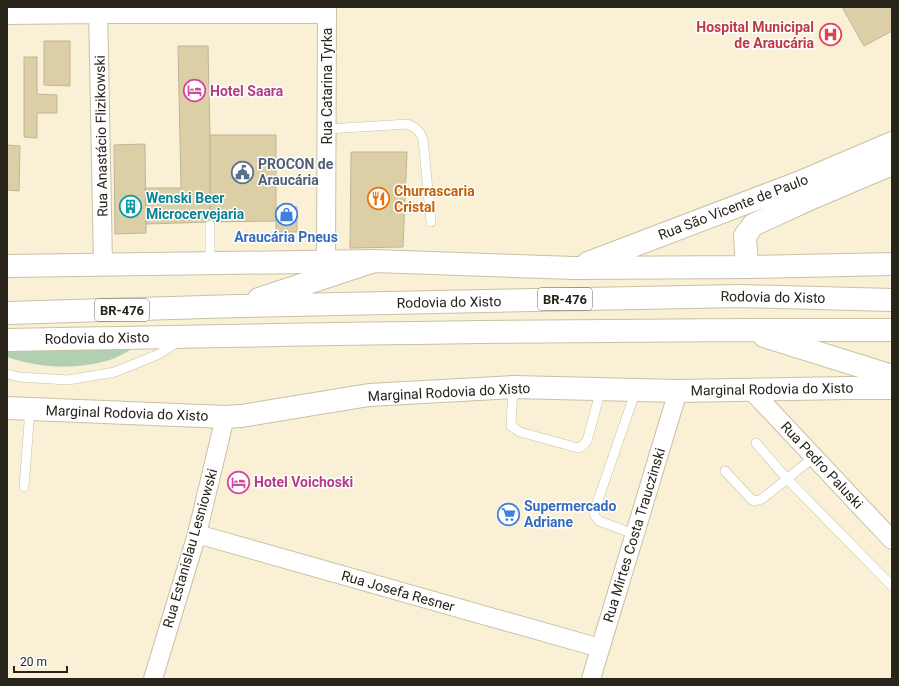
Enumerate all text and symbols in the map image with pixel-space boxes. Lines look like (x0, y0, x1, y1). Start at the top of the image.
place label: Hospital Municipal de Araucária (696, 19, 815, 51)
hospital icon: Hospital Municipal de Araucária (817, 22, 843, 48)
street label: Rua Catarina Tyrka (319, 28, 335, 145)
street label: Rua Anastácio Flizikowski (92, 55, 110, 217)
hotel icon: Hotel Saara (181, 78, 207, 104)
place label: Hotel Saara (210, 83, 284, 99)
place label: PROCON de Araucária (258, 156, 334, 188)
public building icon: PROCON de Araucária (230, 159, 256, 185)
street label: Rua São Vicente de Paulo (656, 171, 810, 243)
place label: Churrascaria Cristal (394, 183, 475, 215)
restaurant icon: Churrascaria Cristal (365, 186, 391, 212)
place label: Wenski Beer Microcervejaria (146, 190, 245, 222)
building icon: Wenski Beer Microcervejaria (117, 193, 143, 219)
shop icon: Araucária Pneus (273, 202, 299, 228)
place label: Araucária Pneus (234, 229, 338, 245)
road number: BR-476 (538, 288, 592, 310)
street label: Rodovia do Xisto (720, 288, 826, 306)
street label: Rodovia do Xisto (396, 293, 502, 311)
road number: BR-476 (95, 299, 149, 321)
street label: Rodovia do Xisto (44, 329, 150, 347)
street label: Marginal Rodovia do Xisto (367, 380, 531, 404)
street label: Marginal Rodovia do Xisto (690, 380, 854, 398)
street label: Marginal Rodovia do Xisto (45, 402, 209, 424)
street label: Rua Pedro Paluski (778, 418, 866, 512)
street label: Rua Mirtes Costa Trauczinski (600, 446, 668, 624)
street label: Rua Estanislau Lesniowski (160, 467, 220, 629)
hotel icon: Hotel Voichoski (226, 469, 252, 495)
place label: Hotel Voichoski (254, 474, 353, 490)
place label: Supermercado Adriane (524, 498, 616, 530)
supermarket icon: Supermercado Adriane (495, 501, 521, 527)
street label: Rua Josefa Resner (340, 567, 457, 615)
scale bar (14, 648, 67, 674)
text: 20 m (20, 655, 47, 669)

